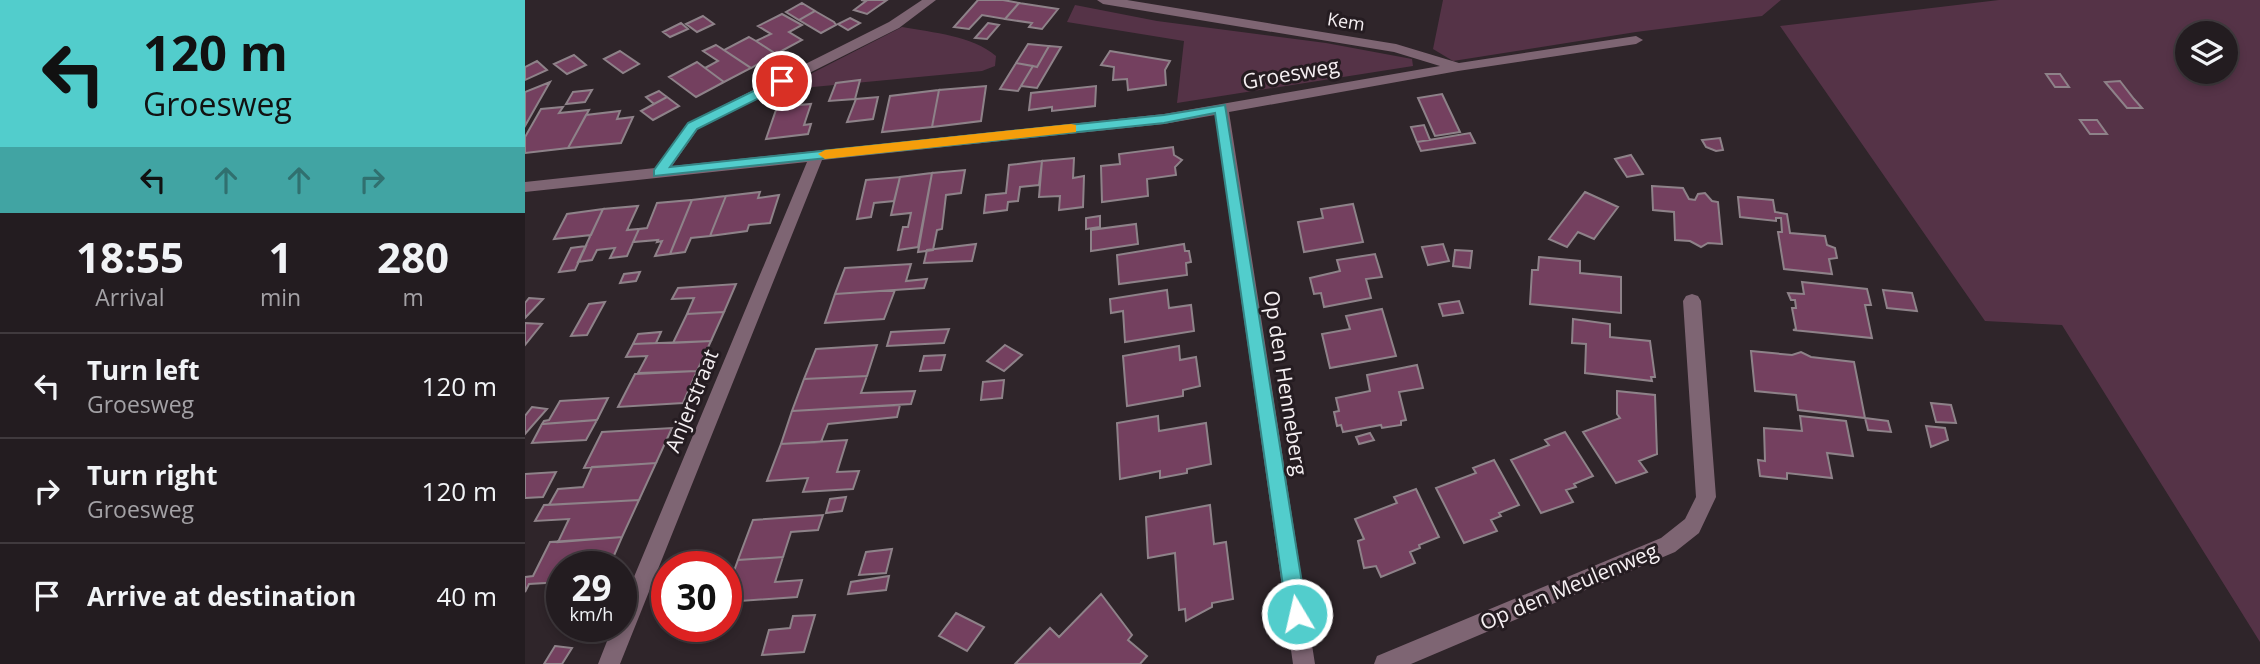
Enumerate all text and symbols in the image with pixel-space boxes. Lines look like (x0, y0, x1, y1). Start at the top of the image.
street label: Kem (1326, 6, 1367, 36)
text: 120 m (143, 19, 288, 85)
map controls (2175, 21, 2238, 84)
button: layers (2175, 21, 2238, 84)
icon: left (28, 28, 119, 119)
pin (752, 51, 812, 111)
street label: Groesweg (1240, 51, 1341, 95)
icon: arrive (763, 62, 801, 100)
text: Groesweg (143, 82, 292, 125)
icon: left (134, 161, 172, 199)
icon: ahead (207, 161, 245, 199)
icon: ahead (280, 161, 318, 199)
icon: right (353, 161, 391, 199)
text: 18:55 (76, 228, 184, 285)
text: 1 (268, 228, 293, 285)
text: 280 (377, 228, 449, 285)
text: Arrival (95, 281, 165, 313)
text: min (260, 281, 301, 313)
text: m (402, 281, 424, 313)
street label: Op den Henneberg (1258, 288, 1314, 477)
street label: Anjerstraat (658, 345, 724, 456)
text: Turn left (87, 352, 199, 388)
icon: left (28, 367, 66, 405)
text: 120 m (422, 368, 497, 404)
text: Groesweg (87, 388, 194, 420)
text: Turn right (87, 457, 218, 493)
icon: right (28, 472, 66, 510)
text: 120 m (422, 473, 497, 509)
text: Groesweg (87, 493, 194, 525)
street label: Op den Meulenweg (1475, 536, 1662, 636)
speed limit sign: 30 (651, 551, 742, 642)
text: 29 (571, 564, 612, 611)
icon: arrive (28, 577, 66, 615)
position arrow (1260, 577, 1334, 651)
text: Arrive at destination (87, 578, 356, 614)
text: 40 m (436, 578, 497, 614)
text: km/h (570, 602, 613, 626)

